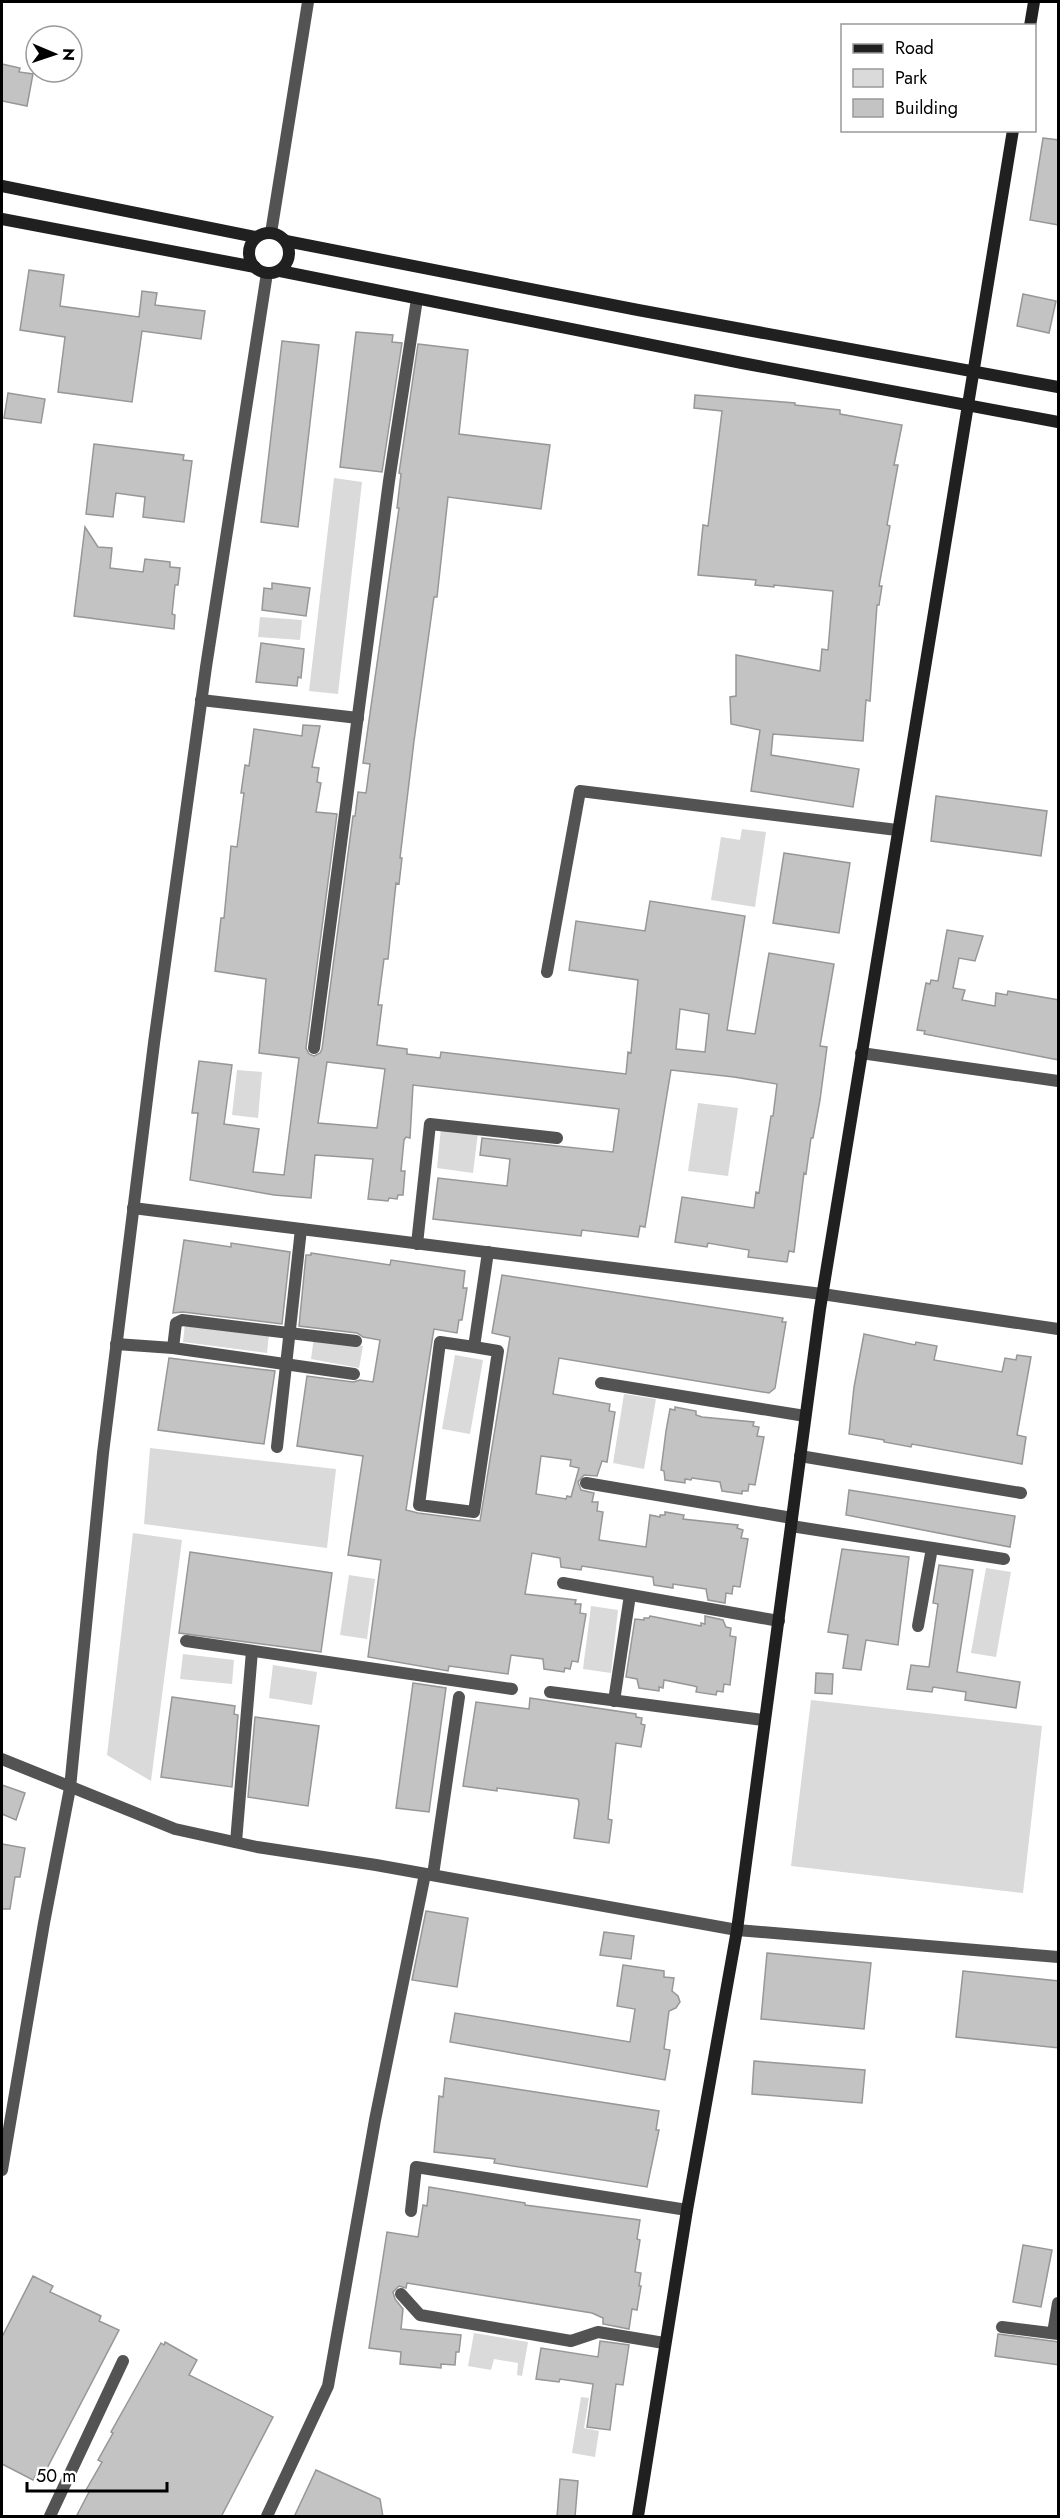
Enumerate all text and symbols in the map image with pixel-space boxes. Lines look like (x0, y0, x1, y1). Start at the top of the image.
north arrow (24, 24, 84, 84)
legend (841, 24, 1036, 132)
text: Road (895, 35, 934, 61)
text: N (57, 48, 80, 61)
text: Park (895, 65, 927, 91)
text: Building (895, 95, 958, 121)
scale bar (27, 2455, 166, 2493)
text: 50 m (36, 2463, 76, 2489)

